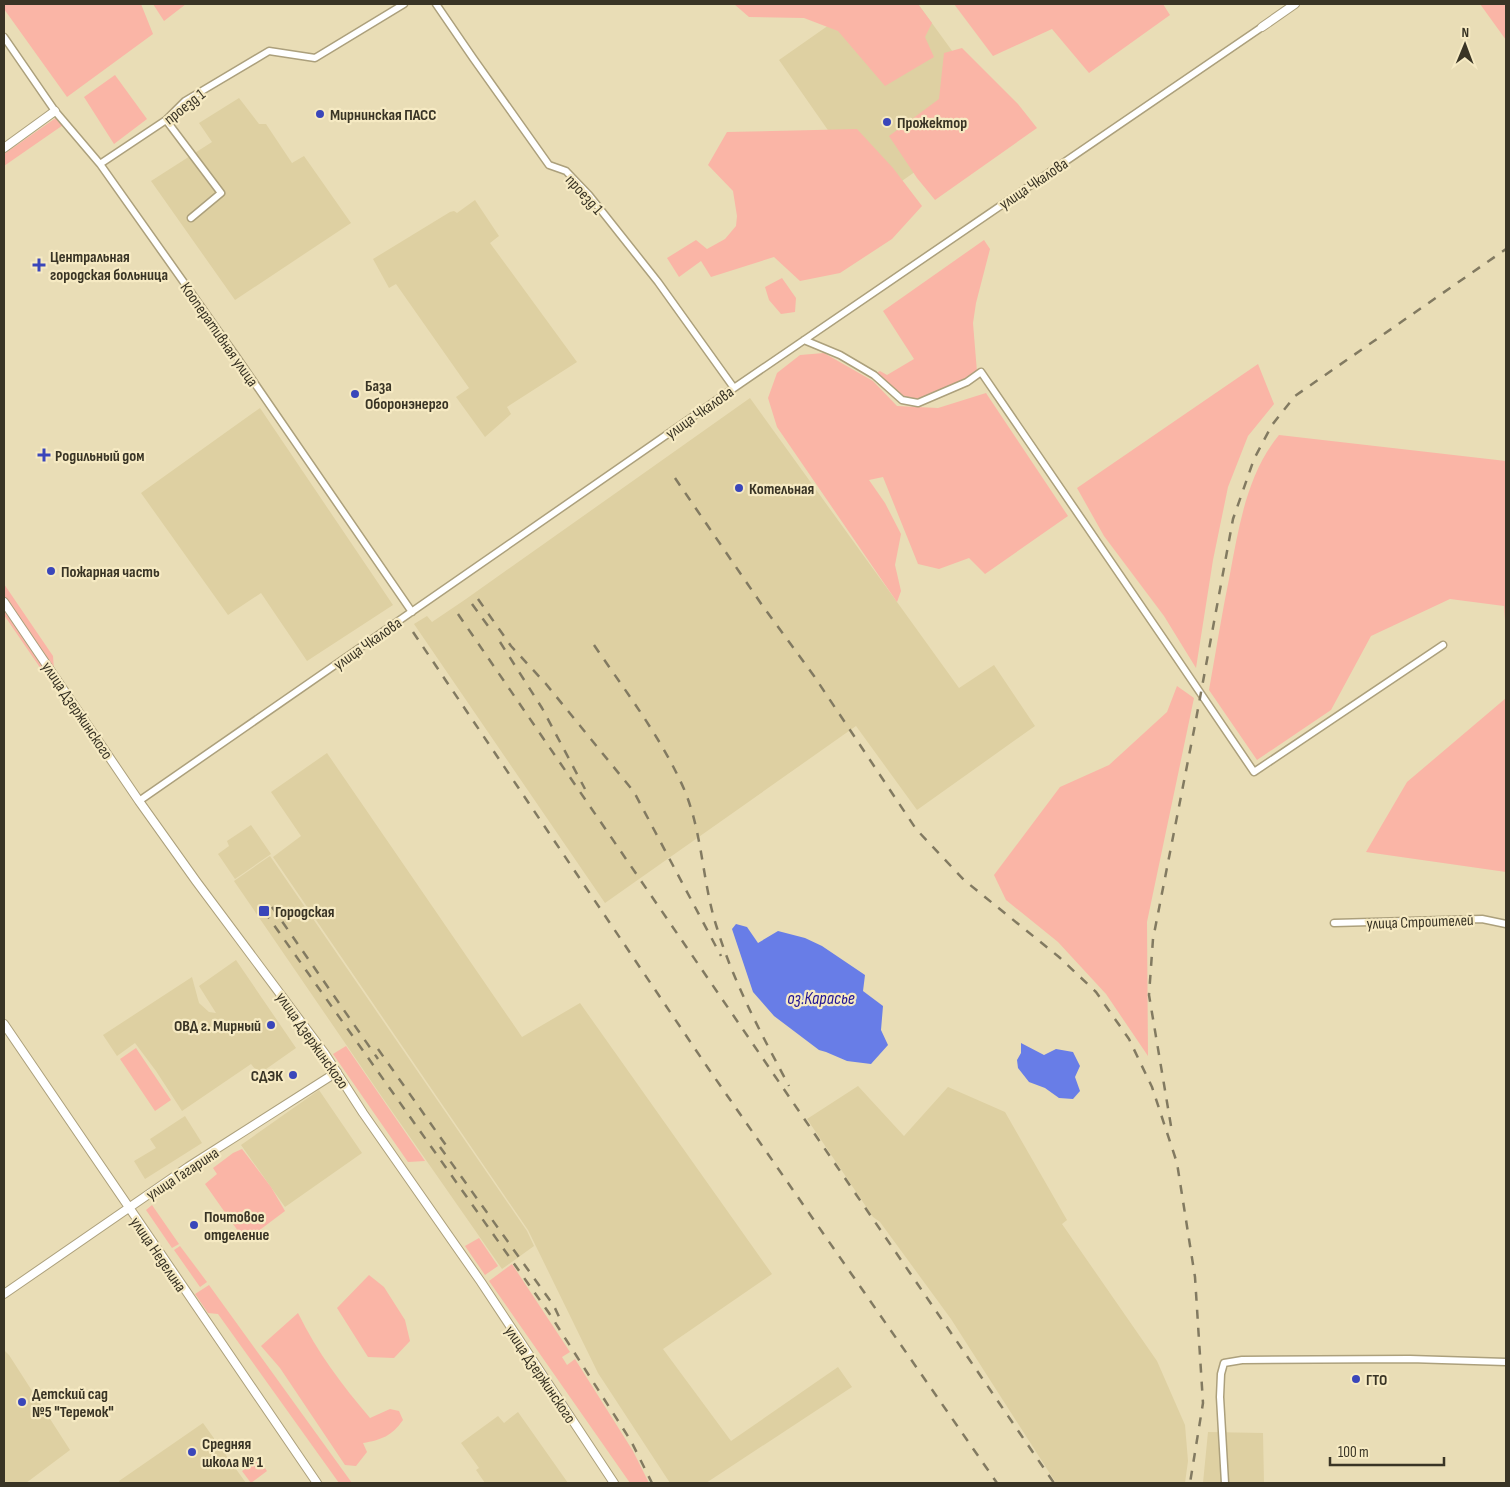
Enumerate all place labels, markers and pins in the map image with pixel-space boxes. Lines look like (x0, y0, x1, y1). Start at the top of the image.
place label: Мирнинская ПАСС (330, 106, 436, 125)
marker: Мирнинская ПАСС (314, 108, 326, 120)
place label: Прожектор (897, 114, 967, 133)
marker: Прожектор (881, 116, 893, 128)
place label: Центральная городская больница (50, 248, 168, 285)
marker: Центральная городская больница (32, 258, 46, 272)
place label: База Оборонэнерго (365, 377, 449, 414)
marker: База Оборонэнерго (349, 388, 361, 400)
place label: Родильный дом (55, 447, 145, 466)
marker: Родильный дом (37, 448, 51, 462)
place label: Котельная (749, 480, 814, 499)
marker: Котельная (733, 482, 745, 494)
place label: Пожарная часть (61, 563, 160, 582)
marker: Пожарная часть (45, 565, 57, 577)
place label: Городская (275, 903, 335, 922)
marker: Городская (257, 904, 271, 918)
place label: ОВД г. Мирный (174, 1017, 261, 1036)
marker: ОВД г. Мирный (265, 1019, 277, 1031)
place label: СДЭК (251, 1067, 283, 1086)
marker: СДЭК (287, 1069, 299, 1081)
place label: Почтовое отделение (204, 1208, 269, 1245)
marker: Почтовое отделение (188, 1219, 200, 1231)
place label: ГТО (1366, 1371, 1387, 1390)
marker: ГТО (1350, 1373, 1362, 1385)
place label: Детский сад №5 "Теремок" (32, 1385, 114, 1422)
marker: Детский сад №5 "Теремок" (16, 1396, 28, 1408)
place label: Средняя школа № 1 (202, 1435, 264, 1472)
marker: Средняя школа № 1 (186, 1446, 198, 1458)

